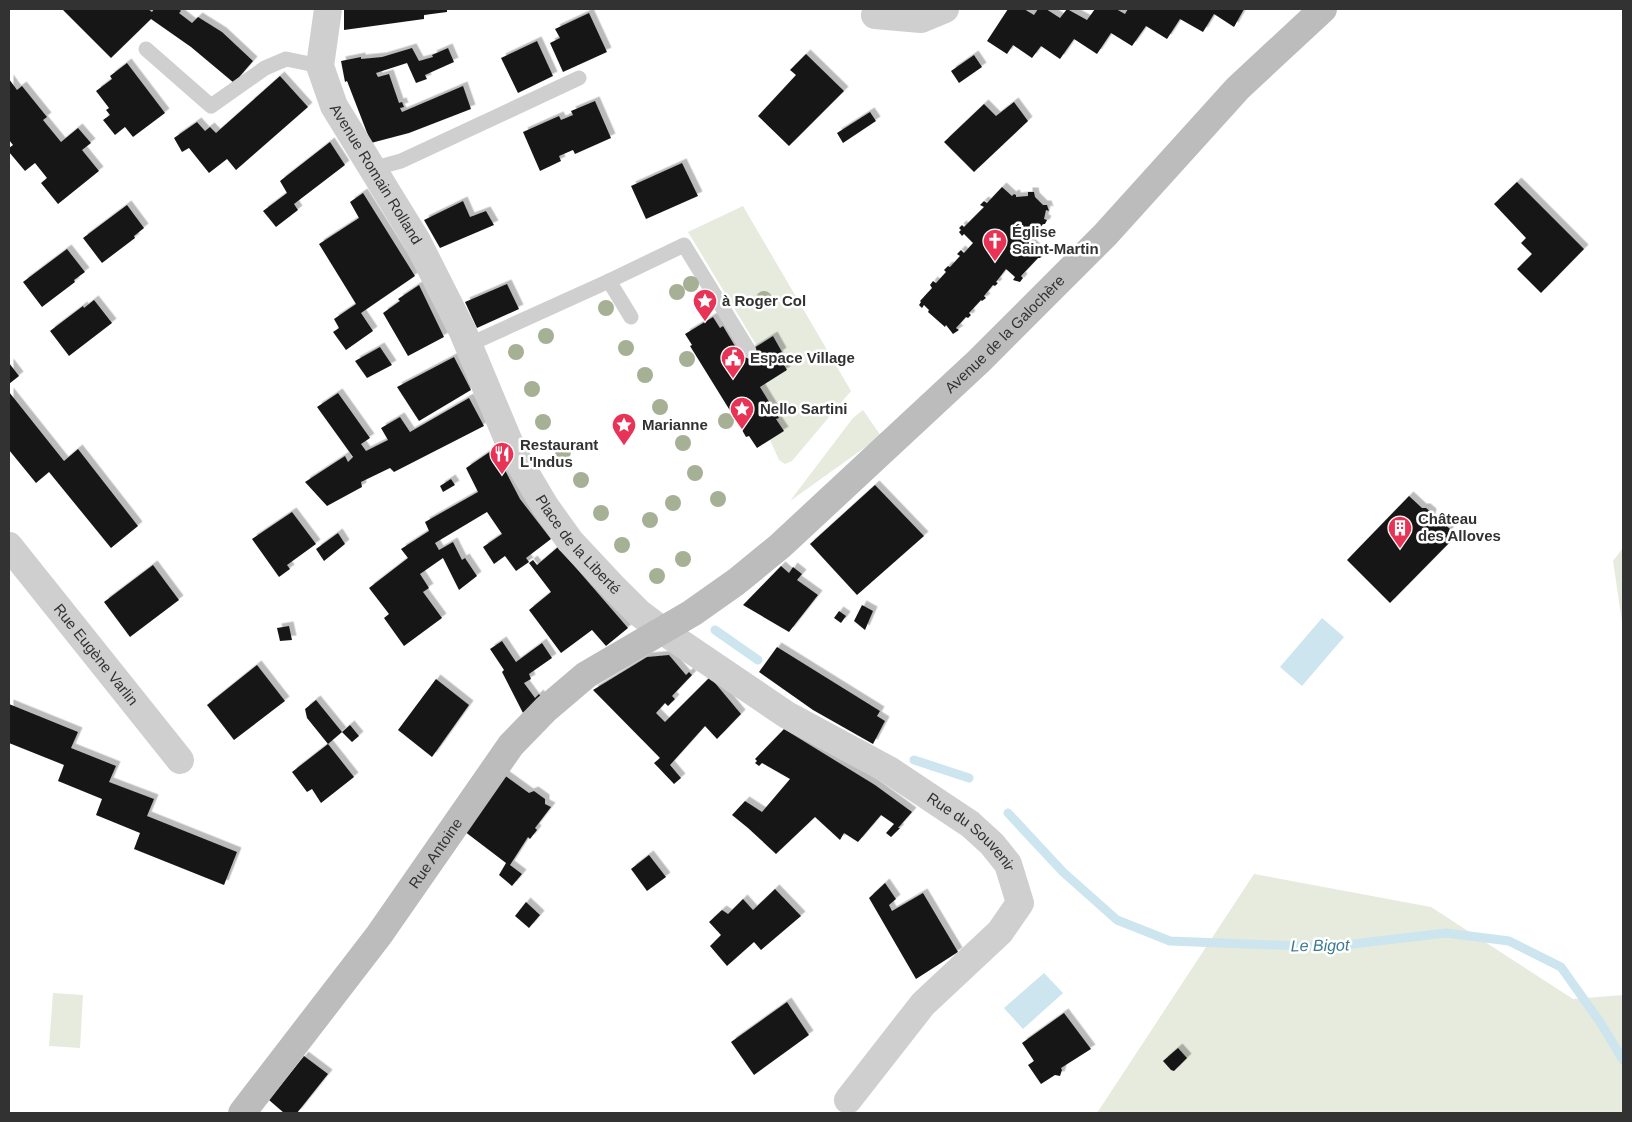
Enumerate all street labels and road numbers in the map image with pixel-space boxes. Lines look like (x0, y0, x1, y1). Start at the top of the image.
street label: Avenue Romain Rolland (327, 101, 426, 247)
street label: Avenue de la Galochère (941, 272, 1068, 396)
street label: Place de la Liberté (532, 492, 624, 598)
street label: Rue Eugène Varlin (51, 600, 142, 708)
street label: Rue du Souvenir (924, 789, 1019, 873)
street label: Rue Antoine (405, 815, 466, 892)

